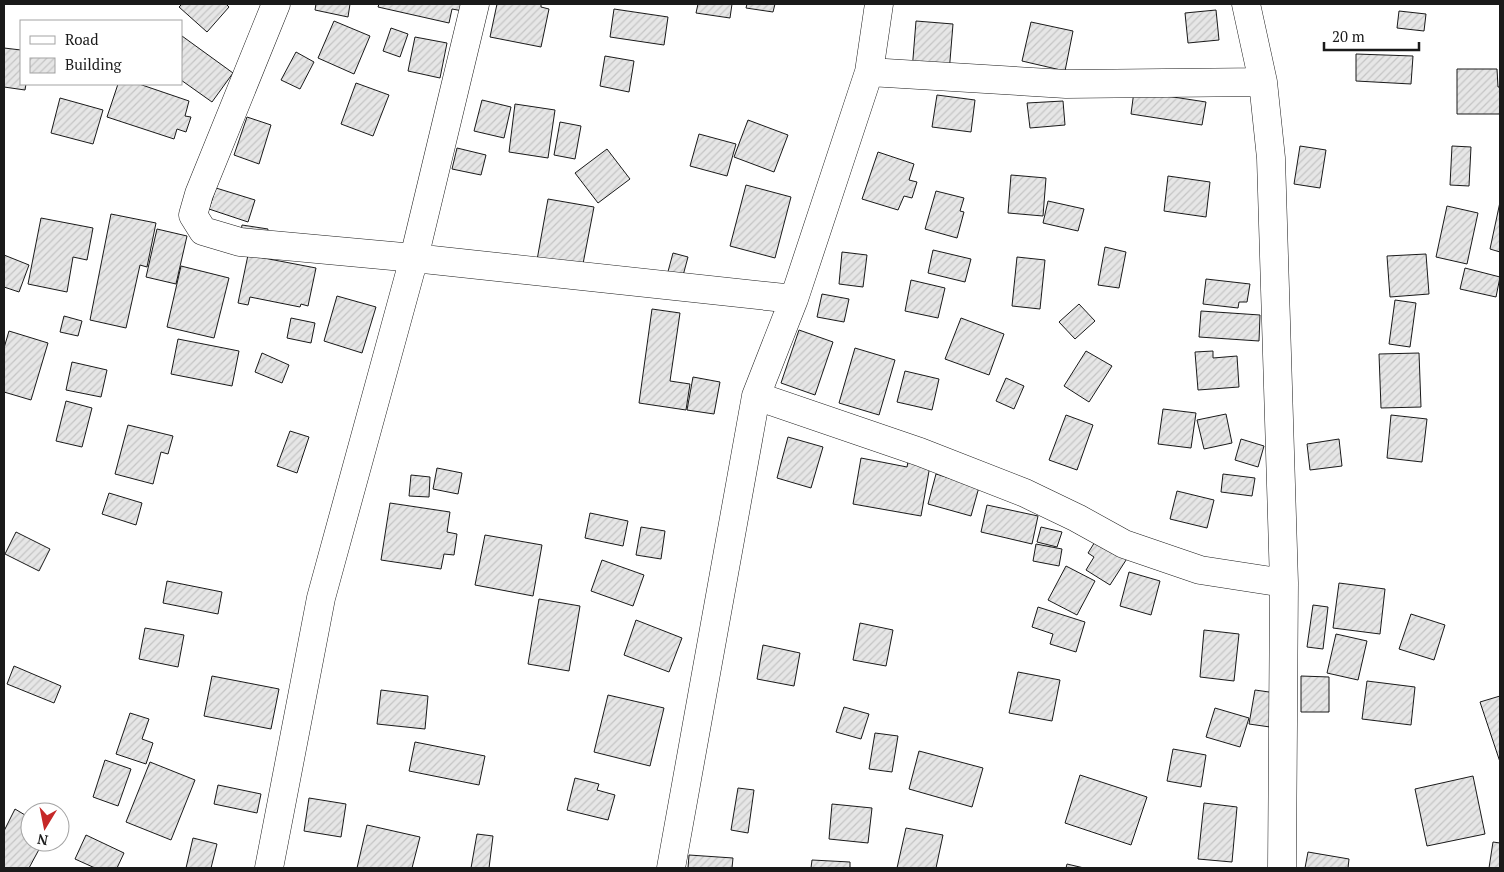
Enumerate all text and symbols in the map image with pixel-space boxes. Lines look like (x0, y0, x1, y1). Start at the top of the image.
legend (20, 20, 182, 85)
scale bar (1324, 20, 1419, 52)
text: 20 m (1332, 26, 1365, 46)
text: Road (65, 29, 98, 49)
text: Building (65, 54, 123, 74)
north arrow (20, 802, 70, 852)
text: N (35, 830, 50, 851)

